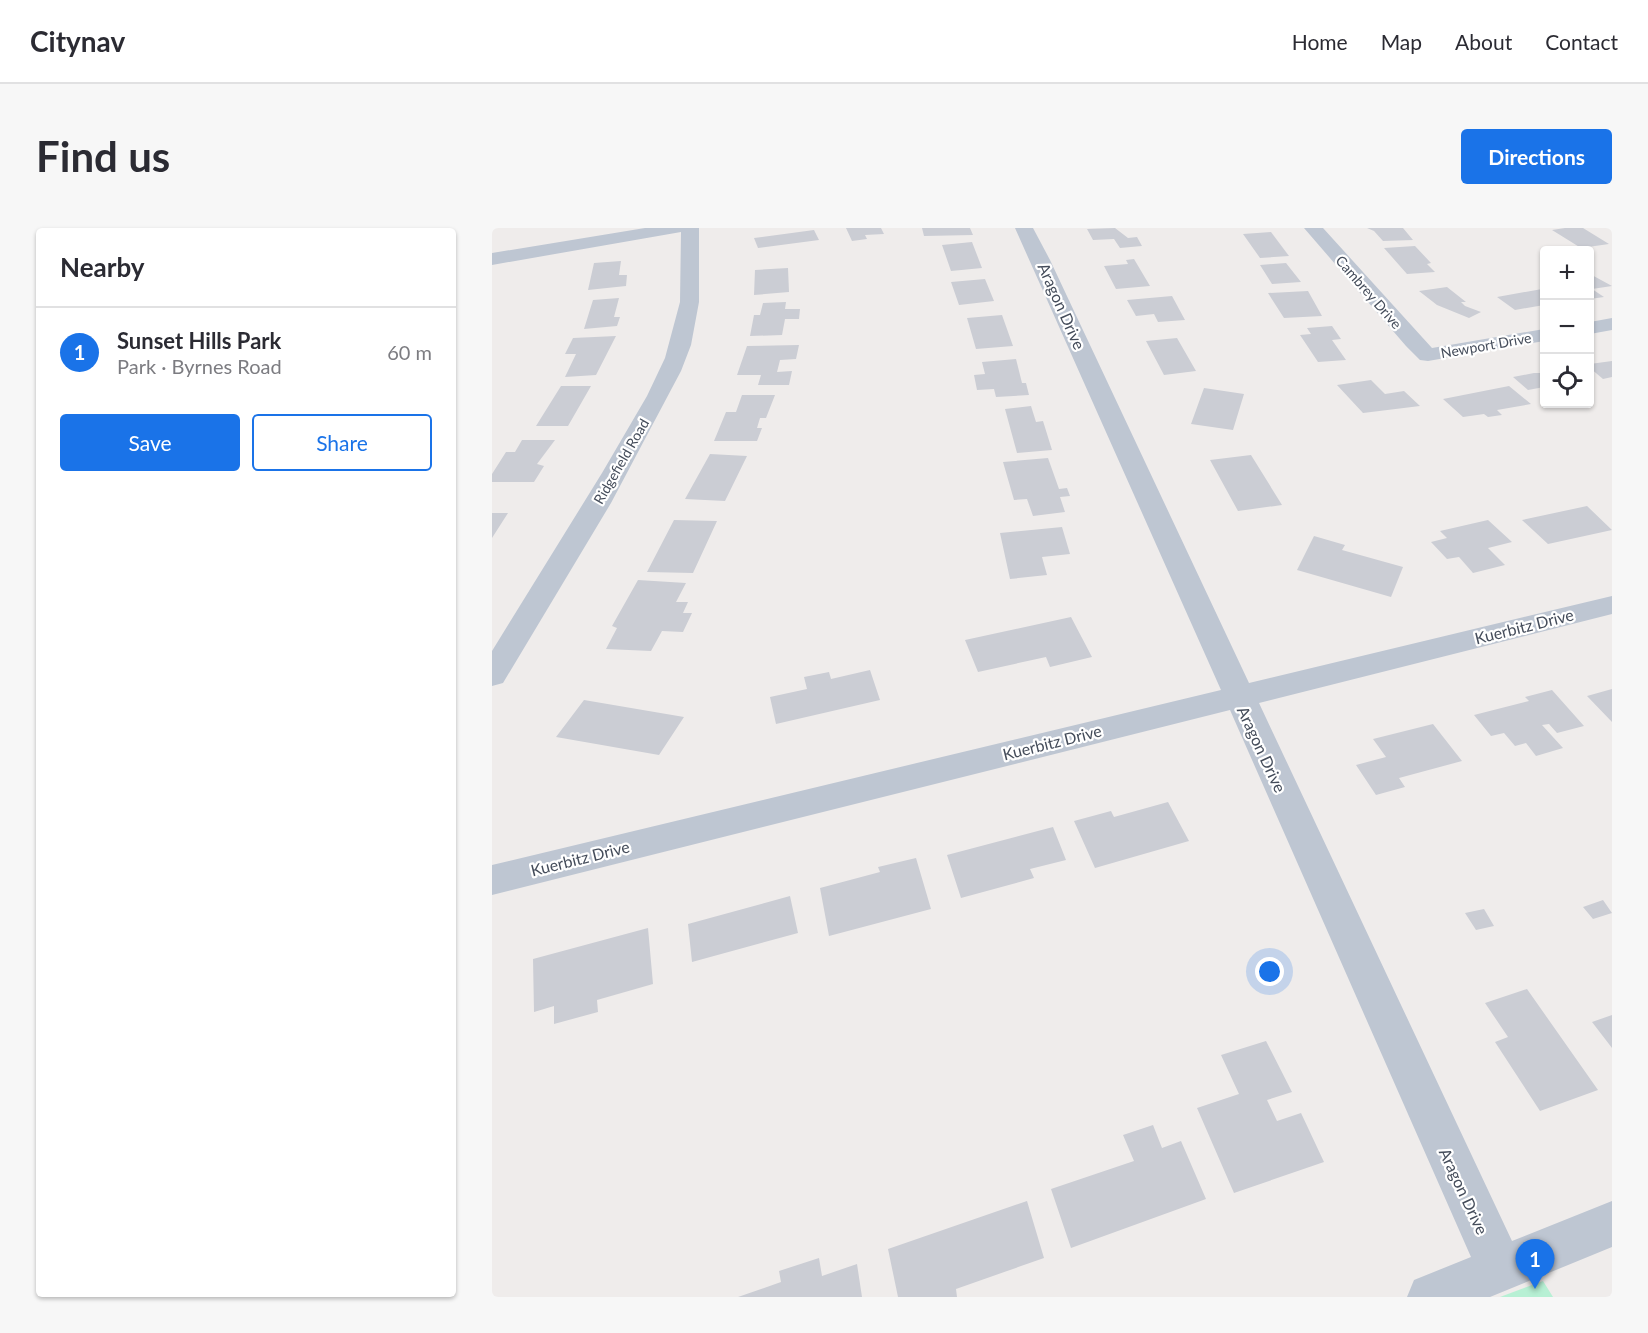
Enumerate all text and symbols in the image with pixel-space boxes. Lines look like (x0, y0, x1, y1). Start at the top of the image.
text: Citynav (30, 24, 125, 58)
text: Home (1292, 29, 1348, 54)
text: Map (1381, 29, 1422, 54)
text: About (1455, 29, 1512, 54)
text: Contact (1545, 29, 1618, 54)
button: Directions (1461, 129, 1612, 184)
text: Find us (36, 131, 170, 181)
map controls (1540, 246, 1594, 408)
button: + (1540, 246, 1594, 300)
text: Nearby (60, 251, 145, 283)
street label: Cambrey Drive (1333, 252, 1405, 332)
street label: Aragon Drive (1034, 260, 1090, 352)
button: − (1540, 300, 1594, 354)
text: Sunset Hills Park (117, 327, 281, 354)
street label: Newport Drive (1439, 329, 1533, 361)
text: 1 (74, 340, 85, 364)
text: 60 m (387, 340, 432, 364)
text: Park · Byrnes Road (117, 354, 282, 378)
button: locate (1540, 354, 1594, 408)
button: Save (60, 414, 240, 471)
button: Share (252, 414, 432, 471)
street label: Ridgefield Road (590, 415, 652, 507)
street label: Kuerbitz Drive (1473, 605, 1575, 647)
street label: Aragon Drive (1234, 703, 1290, 795)
street label: Kuerbitz Drive (1001, 721, 1103, 763)
street label: Kuerbitz Drive (529, 837, 631, 879)
your location (1255, 957, 1284, 986)
street label: Aragon Drive (1436, 1145, 1492, 1237)
pin: 1 (1516, 1240, 1554, 1289)

